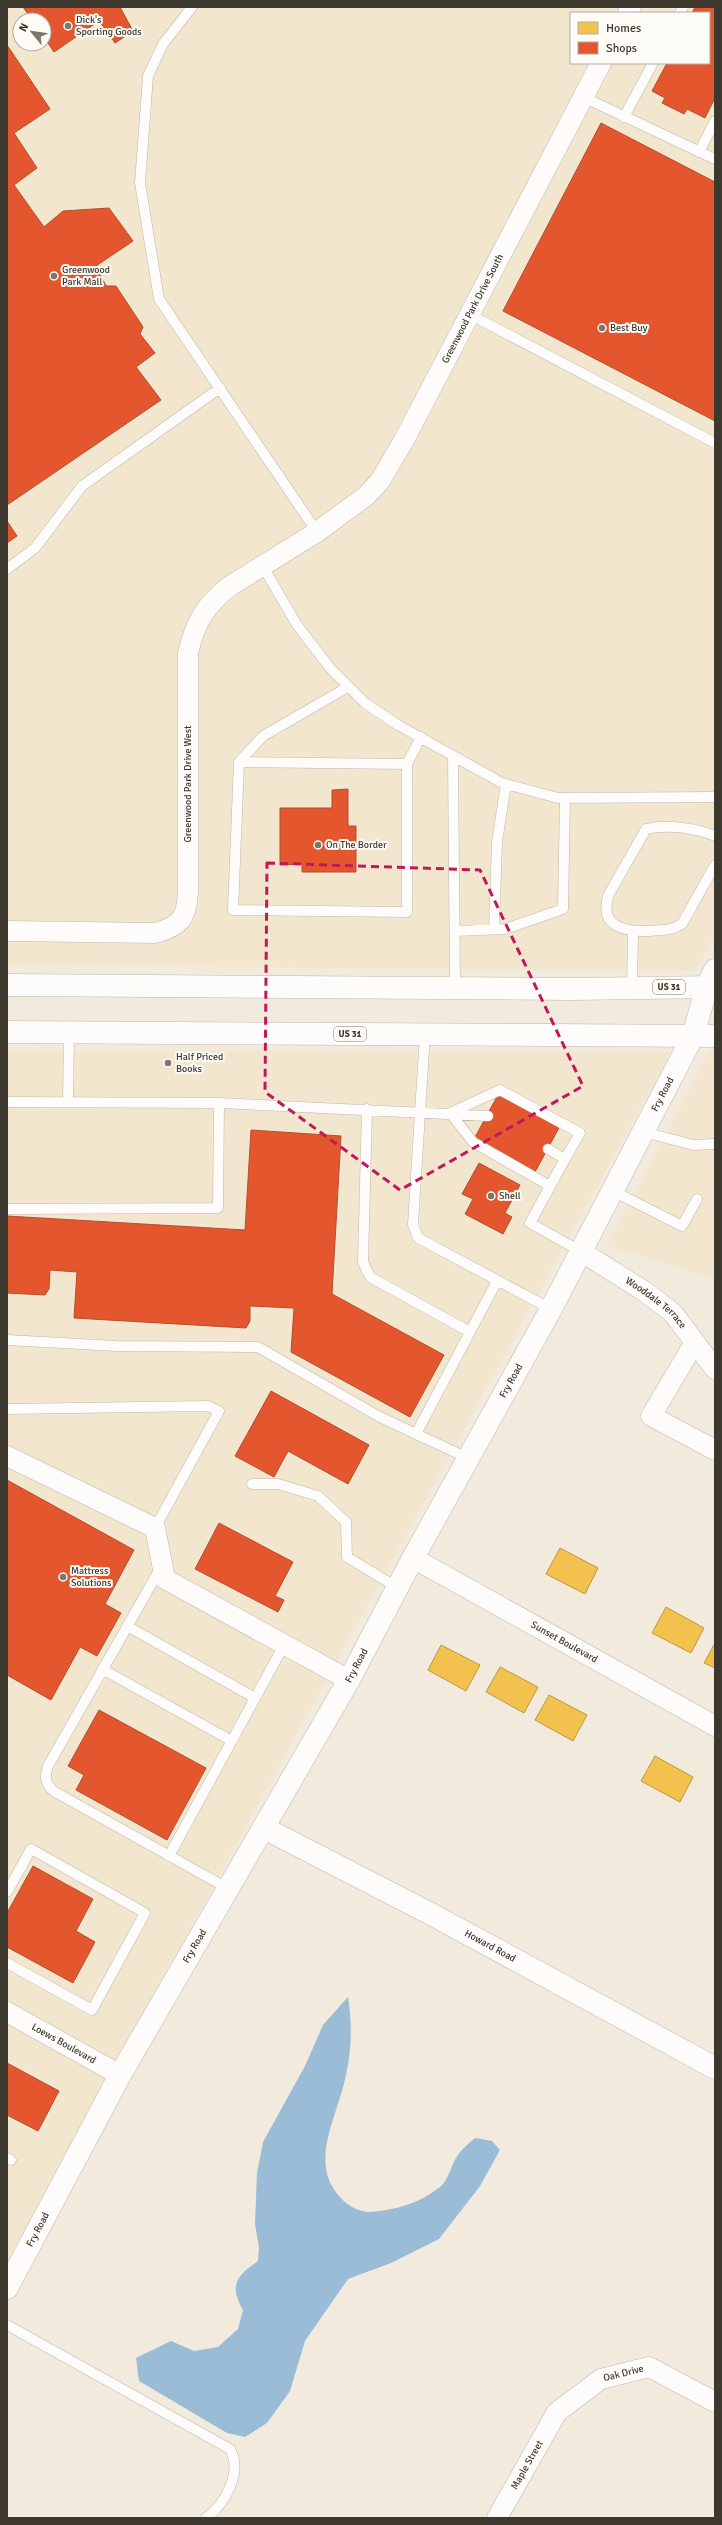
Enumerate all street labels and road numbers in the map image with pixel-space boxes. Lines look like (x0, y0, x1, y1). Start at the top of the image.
street label: Greenwood Park Drive South (439, 252, 506, 365)
street label: Greenwood Park Drive West (182, 725, 194, 843)
road number: US 31 (653, 980, 685, 994)
road number: US 31 (334, 1027, 366, 1041)
street label: Fry Road (649, 1075, 677, 1114)
street label: Wooddale Terrace (623, 1275, 689, 1331)
street label: Fry Road (497, 1362, 525, 1400)
street label: Sunset Boulevard (529, 1619, 600, 1665)
street label: Fry Road (343, 1646, 371, 1685)
street label: Fry Road (180, 1927, 209, 1965)
street label: Howard Road (462, 1927, 518, 1965)
street label: Loews Boulevard (29, 2021, 98, 2066)
street label: Fry Road (24, 2210, 52, 2249)
street label: Oak Drive (602, 2363, 645, 2384)
street label: Maple Street (508, 2438, 546, 2492)

